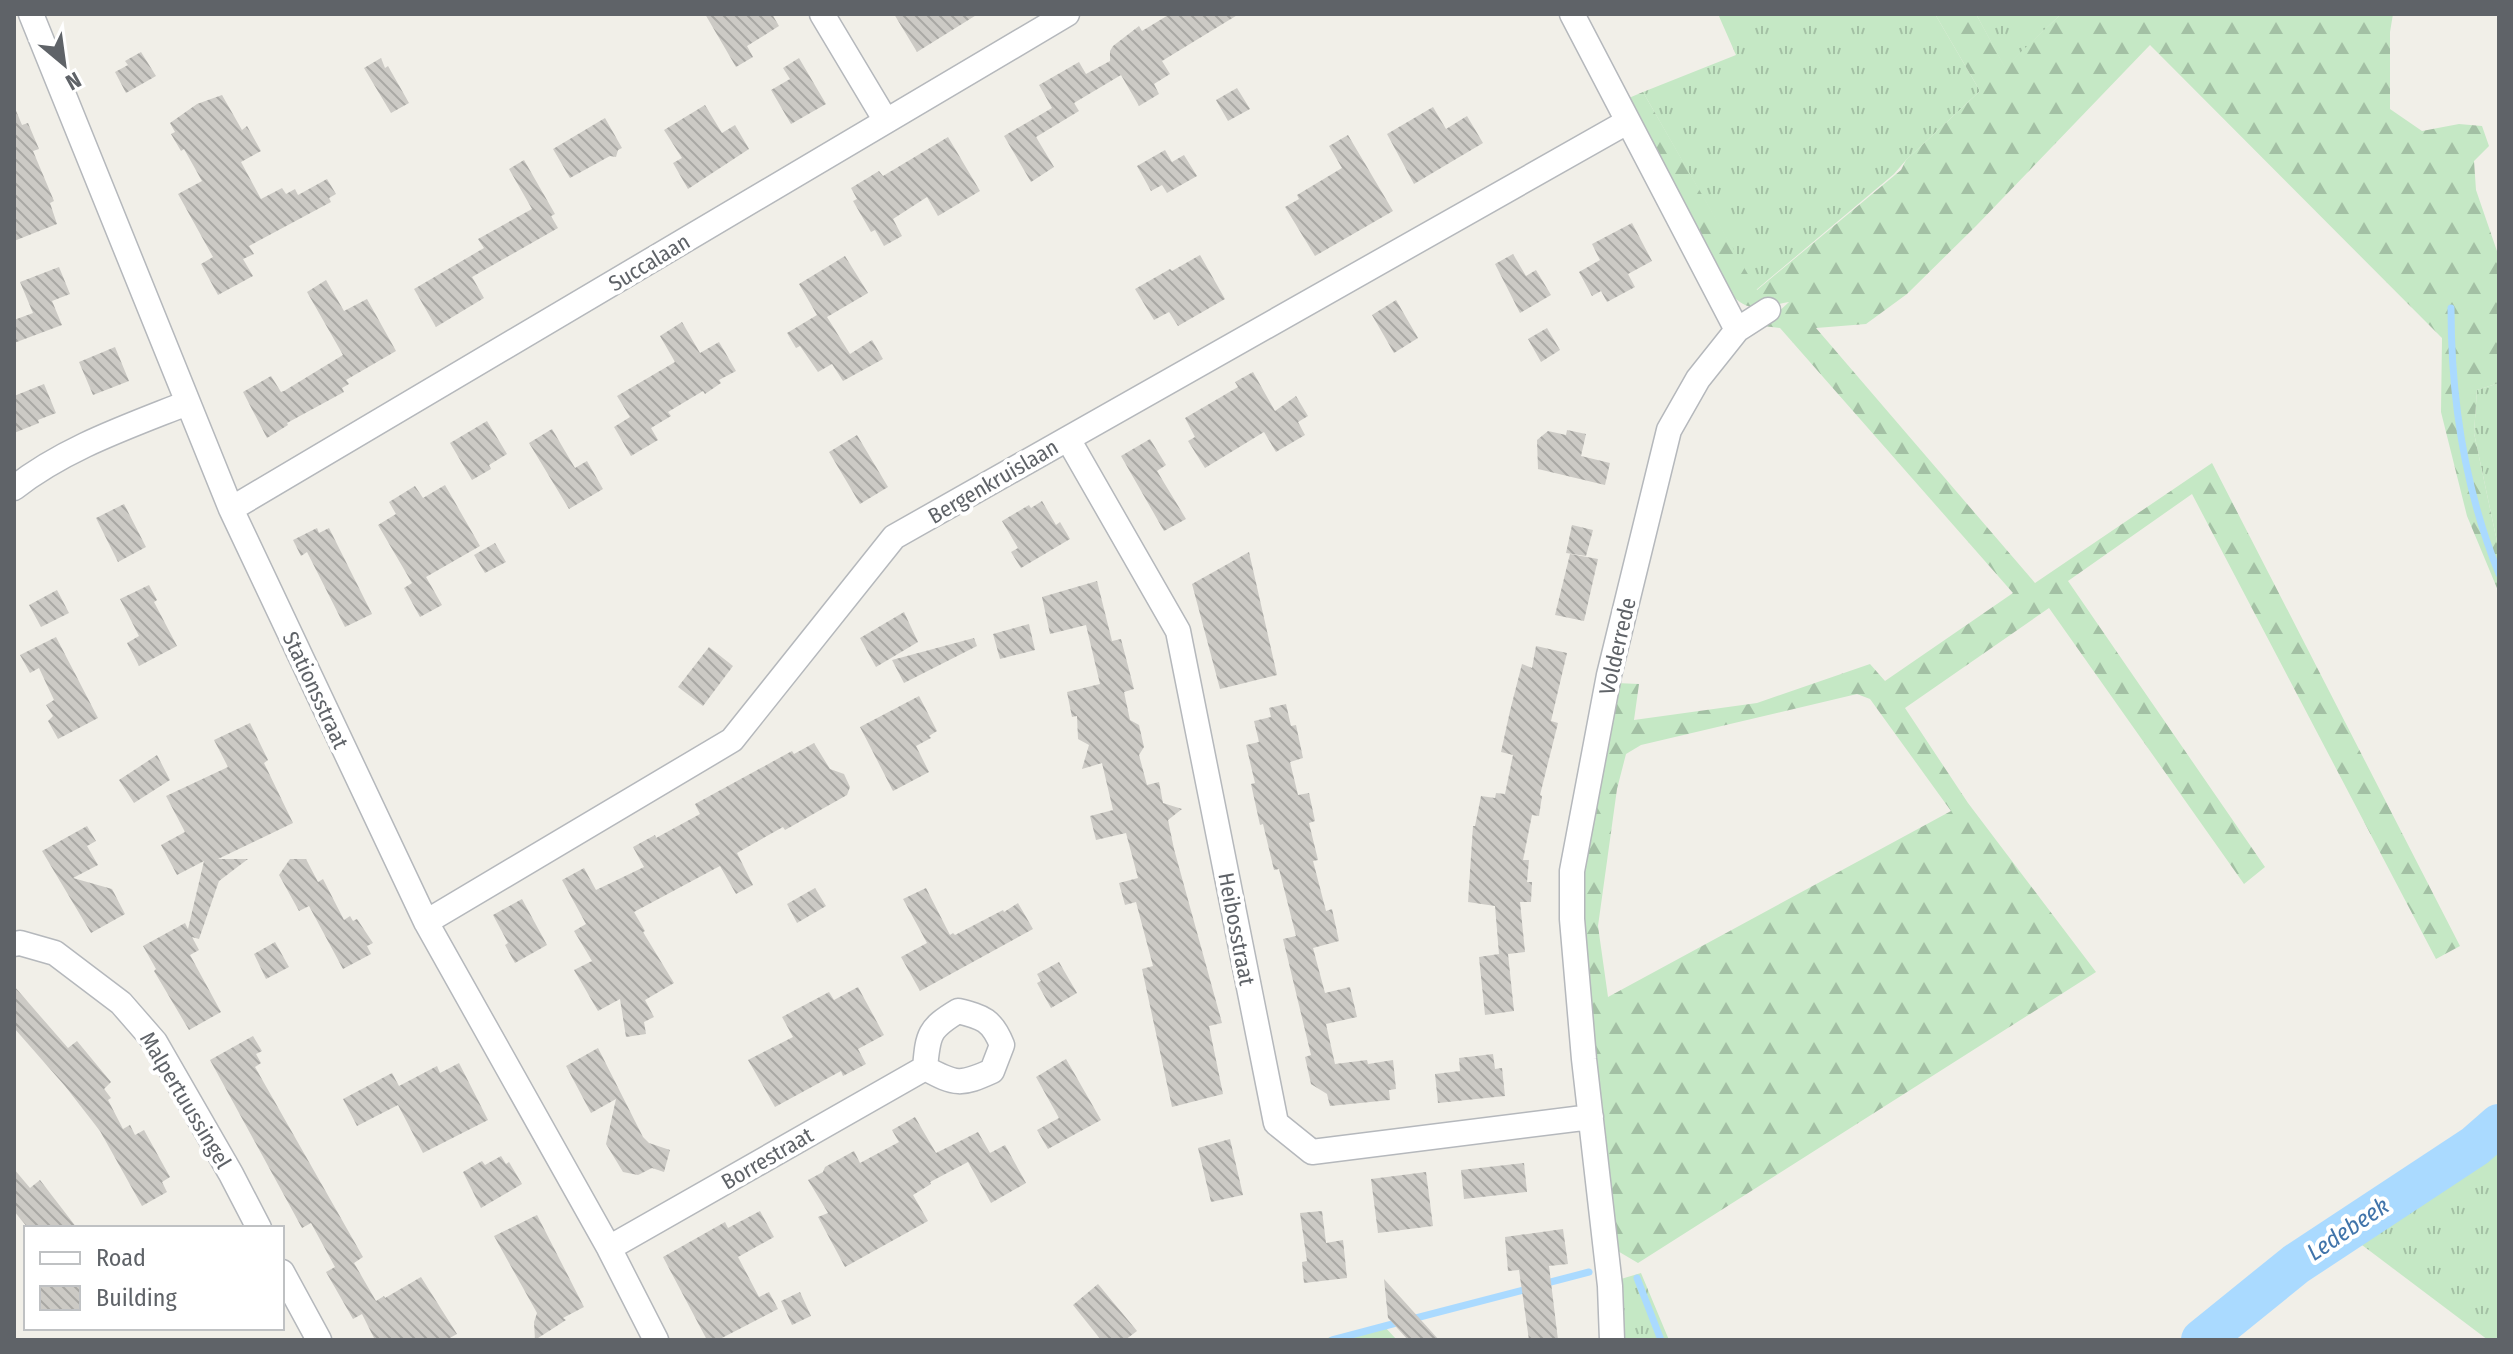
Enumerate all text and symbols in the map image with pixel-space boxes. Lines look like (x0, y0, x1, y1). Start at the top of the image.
north arrow (24, 24, 104, 104)
text: N (61, 66, 86, 96)
street label: Succalaan (604, 228, 695, 297)
street label: Bergenkruislaan (923, 433, 1063, 530)
street label: Volderrede (1593, 595, 1642, 697)
street label: Stationsstraat (277, 627, 355, 754)
street label: Heibosstraat (1212, 870, 1261, 989)
street label: Malpertuussingel (134, 1027, 237, 1174)
street label: Borrestraat (717, 1121, 819, 1195)
water label: Ledebeek (2302, 1191, 2394, 1266)
legend (24, 1226, 284, 1330)
text: Road (96, 1244, 146, 1272)
text: Building (96, 1284, 178, 1312)

